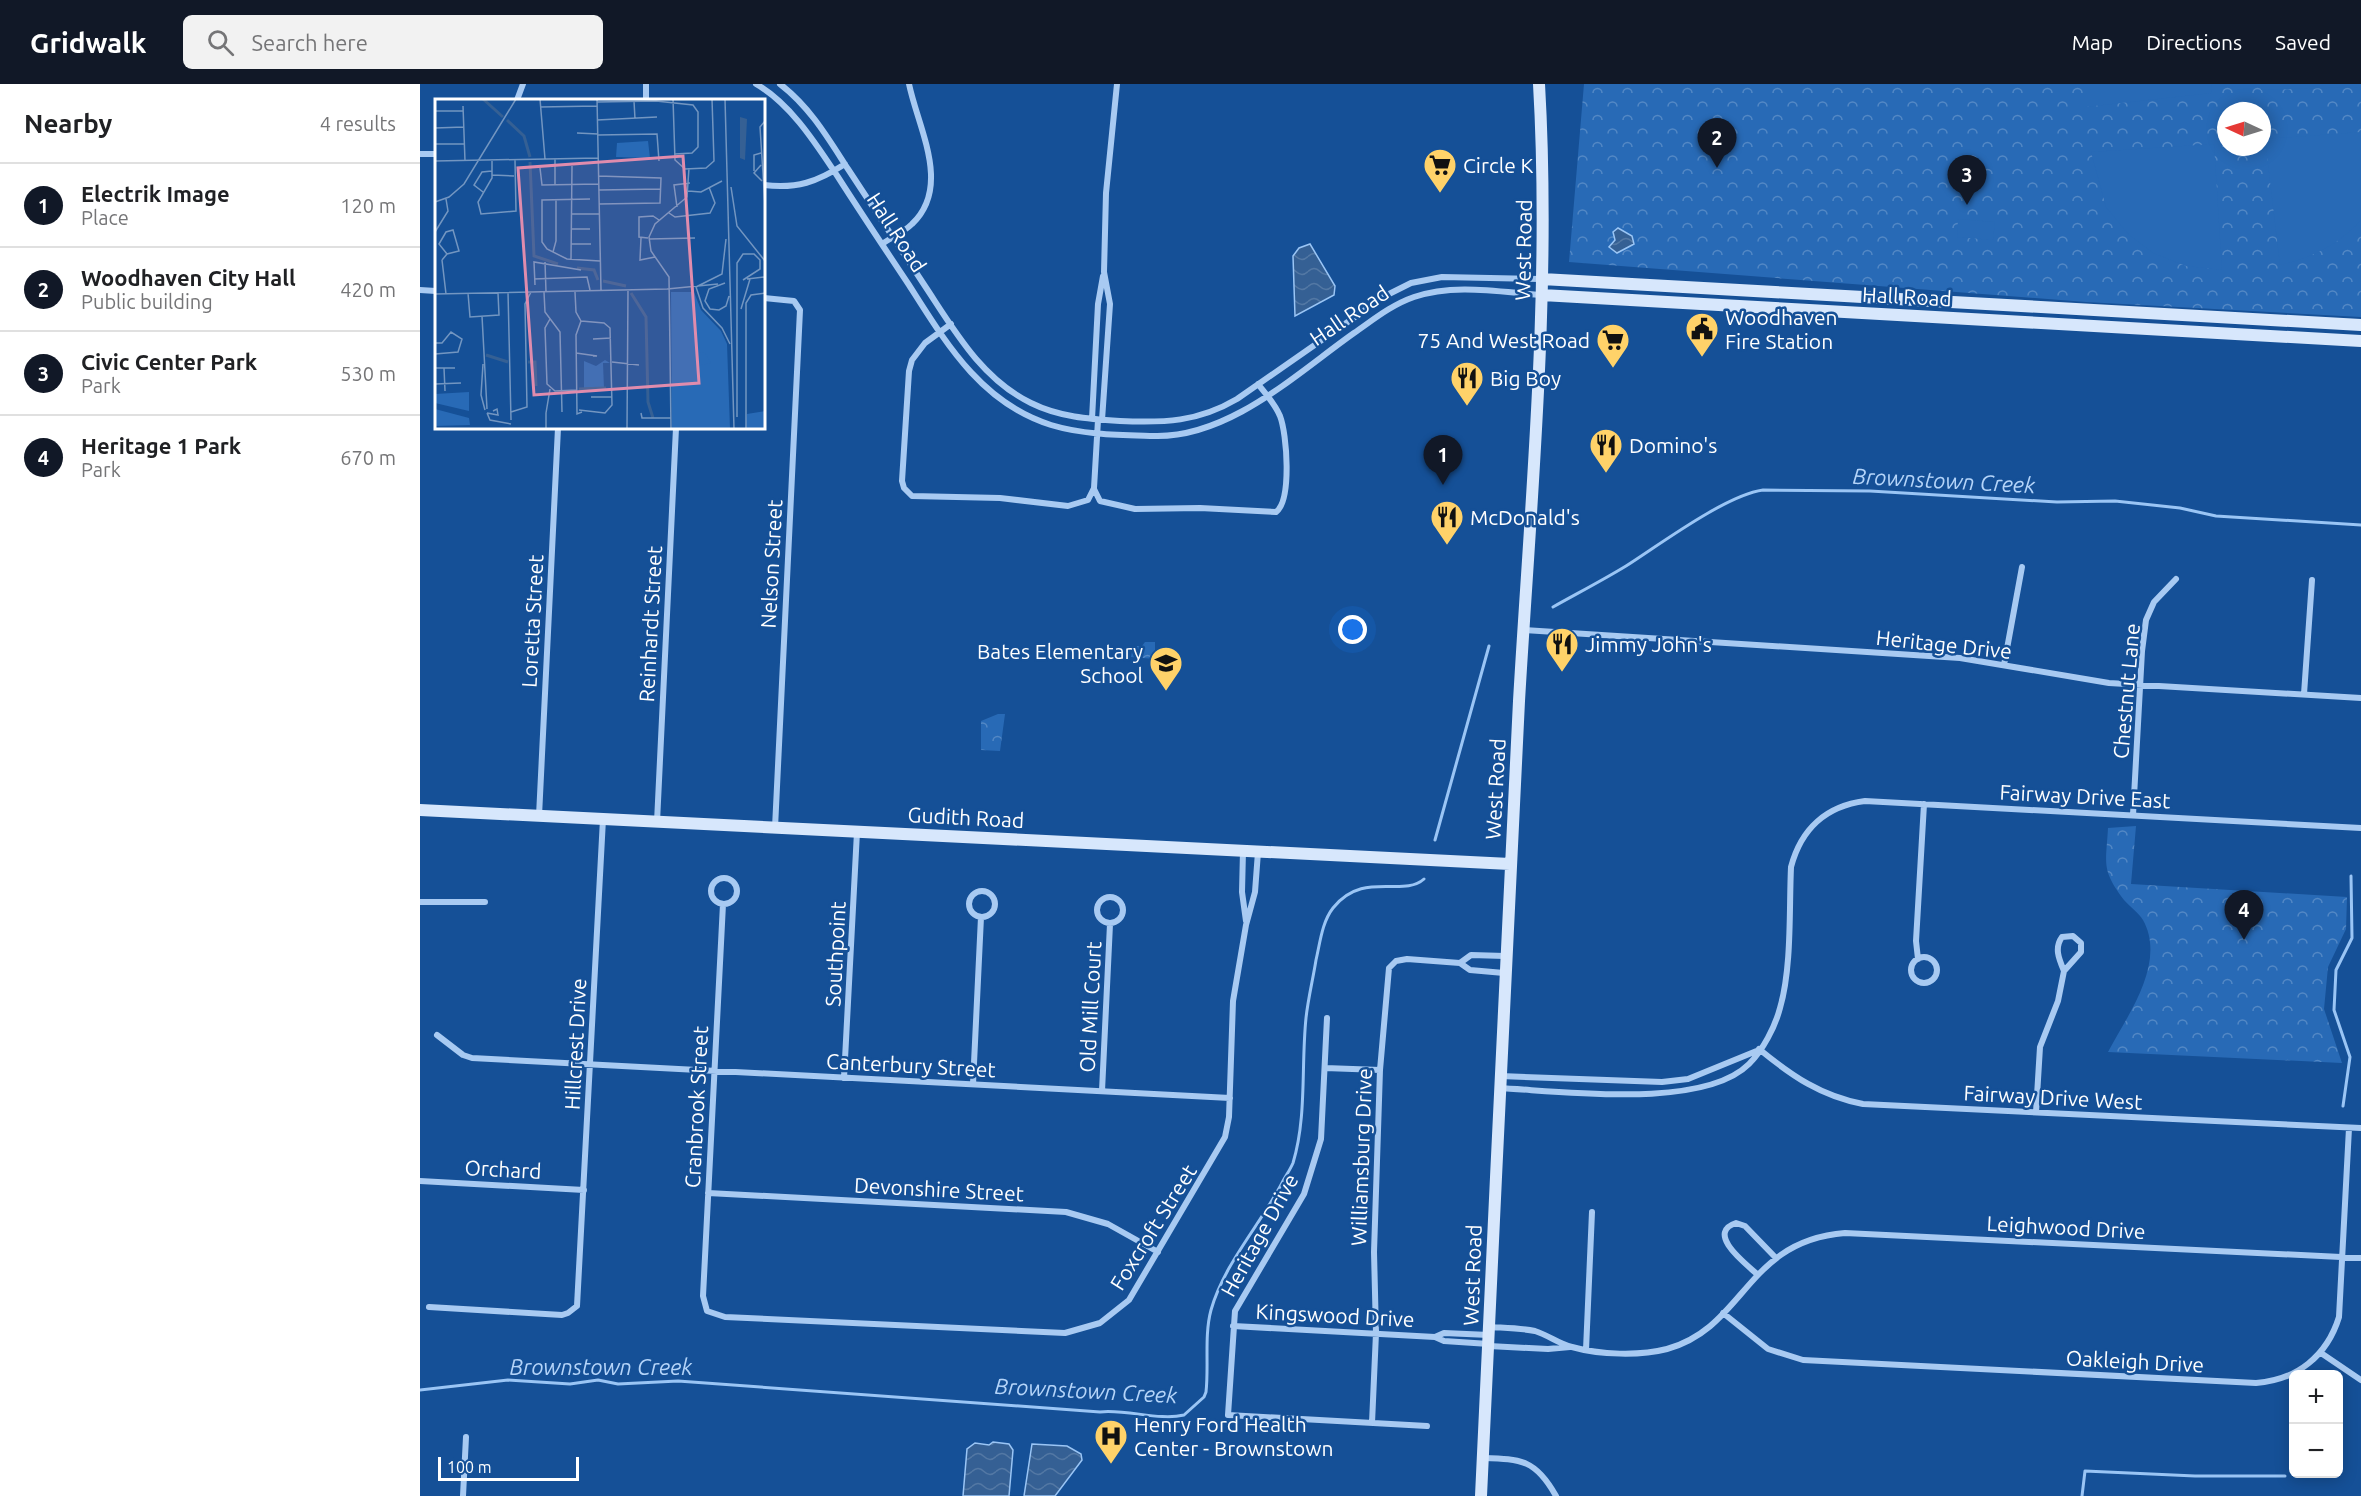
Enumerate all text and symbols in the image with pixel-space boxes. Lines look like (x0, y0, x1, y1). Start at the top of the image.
search box (183, 15, 603, 69)
icon: search (204, 26, 237, 59)
text: Gridwalk (30, 27, 147, 58)
text: Search here (252, 30, 368, 55)
text: Map (2072, 30, 2113, 54)
text: Directions (2146, 30, 2242, 54)
text: Saved (2275, 30, 2331, 54)
inset map (435, 99, 765, 429)
north arrow (2217, 102, 2271, 156)
text: Nearby (24, 109, 112, 138)
text: 4 results (320, 112, 396, 135)
pin: 2 (1698, 118, 1736, 168)
supermarket icon: Circle K (1422, 147, 1458, 194)
place label: Circle K (1463, 153, 1534, 177)
pin: 3 (1948, 156, 1986, 205)
text: Electrik Image (81, 181, 230, 206)
street label: Hall Road (863, 188, 931, 276)
text: 1 (38, 194, 49, 217)
text: 120 m (340, 194, 396, 217)
street label: West Road (1510, 199, 1536, 301)
text: Place (81, 206, 129, 229)
text: Woodhaven City Hall (81, 265, 296, 290)
text: 2 (38, 278, 49, 301)
text: 420 m (340, 278, 396, 301)
street label: Hall Road (1305, 280, 1393, 350)
street label: Hall Road (1862, 282, 1952, 310)
text: Public building (81, 290, 213, 313)
place label: Woodhaven Fire Station (1725, 305, 1838, 353)
public building icon: Woodhaven Fire Station (1684, 311, 1720, 358)
supermarket icon: 75 And West Road (1595, 322, 1631, 369)
place label: 75 And West Road (1417, 328, 1590, 352)
text: Civic Center Park (81, 349, 257, 374)
restaurant icon: Big Boy (1449, 360, 1485, 407)
text: 3 (38, 362, 49, 385)
text: 530 m (340, 362, 396, 385)
place label: Big Boy (1490, 366, 1561, 390)
text: Park (81, 374, 121, 397)
restaurant icon: Domino's (1588, 427, 1624, 474)
text: Heritage 1 Park (81, 433, 241, 458)
place label: Domino's (1629, 433, 1717, 457)
pin: 1 (1424, 436, 1462, 485)
text: 4 (38, 446, 49, 469)
text: 670 m (340, 446, 396, 469)
text: Park (81, 458, 121, 481)
water label: Brownstown Creek (1852, 463, 2037, 497)
street label: Nelson Street (756, 499, 786, 629)
restaurant icon: McDonald's (1429, 499, 1465, 546)
place label: McDonald's (1470, 505, 1580, 529)
street label: Reinhardt Street (634, 545, 666, 703)
street label: Loretta Street (517, 554, 547, 688)
your location (1338, 615, 1367, 644)
street label: Chestnut Lane (2108, 622, 2144, 760)
street label: Heritage Drive (1875, 625, 2013, 663)
restaurant icon: Jimmy John's (1544, 626, 1580, 673)
place label: Jimmy John's (1585, 632, 1712, 656)
place label: Bates Elementary School (977, 639, 1143, 687)
school or university icon: Bates Elementary School (1148, 645, 1184, 692)
street label: West Road (1480, 738, 1510, 840)
street label: Fairway Drive East (1999, 780, 2171, 812)
street label: Gudith Road (907, 802, 1025, 832)
pin: 4 (2224, 890, 2264, 940)
street label: Southpoint (820, 901, 850, 1007)
street label: Old Mill Court (1075, 941, 1105, 1073)
street label: Hillcrest Drive (560, 978, 590, 1110)
street label: Cranbrook Street (680, 1025, 712, 1189)
street label: Canterbury Street (826, 1049, 996, 1081)
street label: Williamsburg Drive (1346, 1068, 1376, 1246)
street label: Fairway Drive West (1963, 1080, 2143, 1114)
street label: Orchard (464, 1155, 542, 1183)
street label: Foxcroft Street (1105, 1160, 1201, 1294)
street label: Heritage Drive (1215, 1170, 1303, 1300)
street label: Devonshire Street (853, 1173, 1025, 1205)
street label: Leighwood Drive (1986, 1211, 2146, 1243)
street label: West Road (1458, 1224, 1486, 1326)
street label: Kingswood Drive (1255, 1299, 1415, 1331)
street label: Oakleigh Drive (2065, 1345, 2205, 1377)
water label: Brownstown Creek (509, 1354, 693, 1379)
map controls (2289, 1370, 2343, 1478)
button: + (2289, 1370, 2343, 1424)
water label: Brownstown Creek (994, 1373, 1179, 1407)
place label: Henry Ford Health Center - Brownstown (1134, 1412, 1334, 1460)
hospital icon: Henry Ford Health Center - Brownstown (1093, 1418, 1129, 1465)
button: − (2289, 1424, 2343, 1478)
scale bar (438, 1454, 579, 1482)
text: 100 m (447, 1458, 492, 1476)

